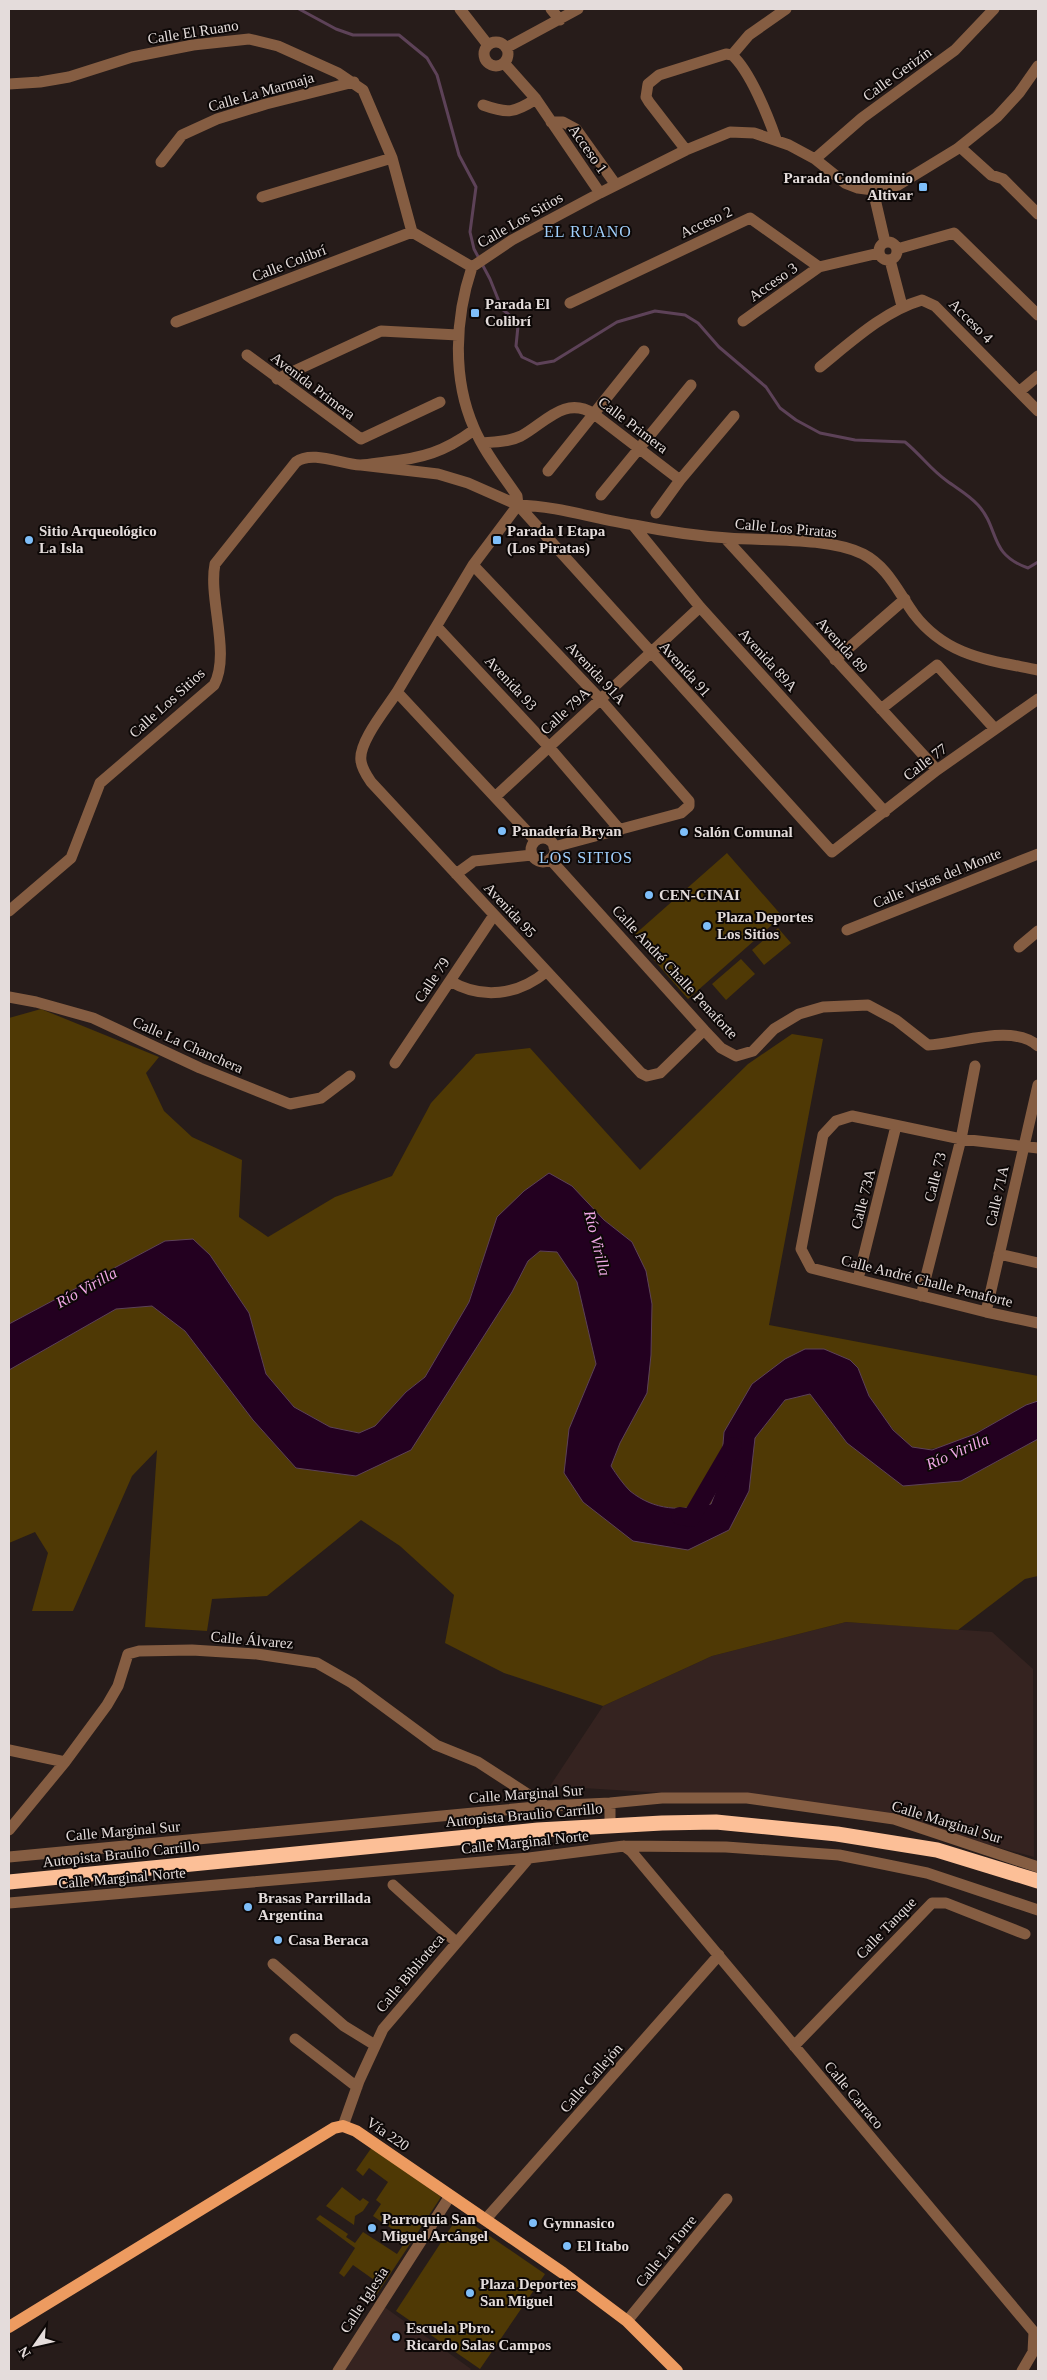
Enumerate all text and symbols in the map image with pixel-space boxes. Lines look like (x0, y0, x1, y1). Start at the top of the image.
street label: Calle El Ruano (146, 17, 240, 47)
street label: Calle Gerizín (860, 44, 935, 104)
street label: Calle La Marmaja (206, 69, 316, 115)
street label: Acceso 1 (566, 122, 610, 176)
place label: Parada Condominio Altivar (783, 170, 913, 203)
marker: Parada Condominio Altivar (917, 181, 929, 193)
street label: Calle Los Sitios (474, 189, 566, 251)
street label: Acceso 2 (678, 203, 734, 241)
district label: EL RUANO (544, 223, 632, 240)
street label: Calle Colibrí (250, 242, 328, 284)
street label: Acceso 3 (746, 260, 800, 304)
place label: Parada El Colibrí (485, 296, 550, 329)
street label: Acceso 4 (946, 296, 997, 347)
marker: Parada El Colibrí (469, 307, 481, 319)
street label: Avenida Primera (268, 349, 358, 423)
street label: Calle Primera (595, 394, 671, 457)
street label: Calle Los Piratas (734, 516, 838, 540)
place label: Sitio Arqueológico La Isla (39, 523, 157, 556)
place label: Parada I Etapa (Los Piratas) (507, 523, 606, 557)
marker: Sitio Arqueológico La Isla (23, 534, 35, 546)
marker: Parada I Etapa (Los Piratas) (491, 534, 503, 546)
street label: Avenida 89 (813, 614, 871, 676)
street label: Avenida 89A (736, 625, 801, 695)
street label: Avenida 91 (656, 638, 714, 700)
street label: Avenida 91A (563, 639, 629, 708)
street label: Avenida 93 (482, 653, 540, 713)
street label: Calle Los Sitios (126, 665, 208, 741)
street label: Calle 79A (537, 684, 593, 738)
street label: Calle 77 (900, 740, 950, 784)
place label: Panadería Bryan (512, 823, 622, 839)
place label: Salón Comunal (694, 824, 793, 840)
marker: Panadería Bryan (496, 825, 508, 837)
marker: Salón Comunal (678, 826, 690, 838)
street label: Calle Vistas del Monte (871, 845, 1004, 911)
district label: LOS SITIOS (539, 849, 633, 866)
street label: Avenida 95 (481, 880, 539, 940)
place label: CEN-CINAI (659, 887, 740, 903)
marker: CEN-CINAI (643, 889, 655, 901)
street label: Calle André Challe Penaforte (609, 902, 741, 1042)
place label: Plaza Deportes Los Sitios (717, 909, 813, 942)
marker: Plaza Deportes Los Sitios (701, 920, 713, 932)
street label: Calle 79 (411, 955, 453, 1005)
street label: Calle La Chanchera (130, 1013, 246, 1077)
street label: Calle 73 (921, 1151, 949, 1203)
street label: Calle 71A (982, 1164, 1012, 1228)
street label: Calle 73A (848, 1167, 878, 1231)
water label: Río Virilla (581, 1208, 614, 1278)
street label: Calle André Challe Penaforte (840, 1252, 1015, 1310)
water label: Río Virilla (52, 1264, 120, 1312)
water label: Río Virilla (922, 1430, 991, 1473)
street label: Calle Álvarez (210, 1628, 294, 1652)
street label: Calle Marginal Sur (468, 1782, 584, 1806)
street label: Calle Marginal Sur (890, 1798, 1004, 1846)
street label: Autopista Braulio Carrillo (445, 1800, 603, 1830)
street label: Calle Marginal Sur (65, 1818, 181, 1844)
street label: Calle Marginal Norte (460, 1827, 590, 1857)
street label: Autopista Braulio Carrillo (42, 1838, 200, 1870)
street label: Calle Marginal Norte (58, 1864, 187, 1892)
place label: Brasas Parrillada Argentina (258, 1890, 371, 1923)
street label: Calle Tanque (853, 1894, 919, 1962)
marker: Brasas Parrillada Argentina (242, 1901, 254, 1913)
street label: Calle Biblioteca (373, 1930, 448, 2015)
place label: Casa Beraca (288, 1932, 369, 1948)
marker: Casa Beraca (272, 1934, 284, 1946)
street label: Calle Callejón (557, 2040, 626, 2116)
street label: Calle Carraco (821, 2058, 887, 2132)
street label: Vía 220 (364, 2114, 412, 2154)
place label: Parroquia San Miguel Arcángel (382, 2211, 488, 2244)
street label: Calle La Torre (632, 2212, 700, 2290)
place label: Gymnasico (543, 2215, 615, 2231)
marker: Gymnasico (527, 2217, 539, 2229)
marker: Parroquia San Miguel Arcángel (366, 2222, 378, 2234)
place label: El Itabo (577, 2238, 629, 2254)
marker: El Itabo (561, 2240, 573, 2252)
street label: Calle Iglesia (337, 2264, 391, 2336)
place label: Plaza Deportes San Miguel (480, 2276, 576, 2309)
marker: Plaza Deportes San Miguel (464, 2287, 476, 2299)
north arrow (10, 2320, 60, 2370)
place label: Escuela Pbro. Ricardo Salas Campos (406, 2320, 551, 2353)
marker: Escuela Pbro. Ricardo Salas Campos (390, 2331, 402, 2343)
text: N (16, 2344, 34, 2360)

